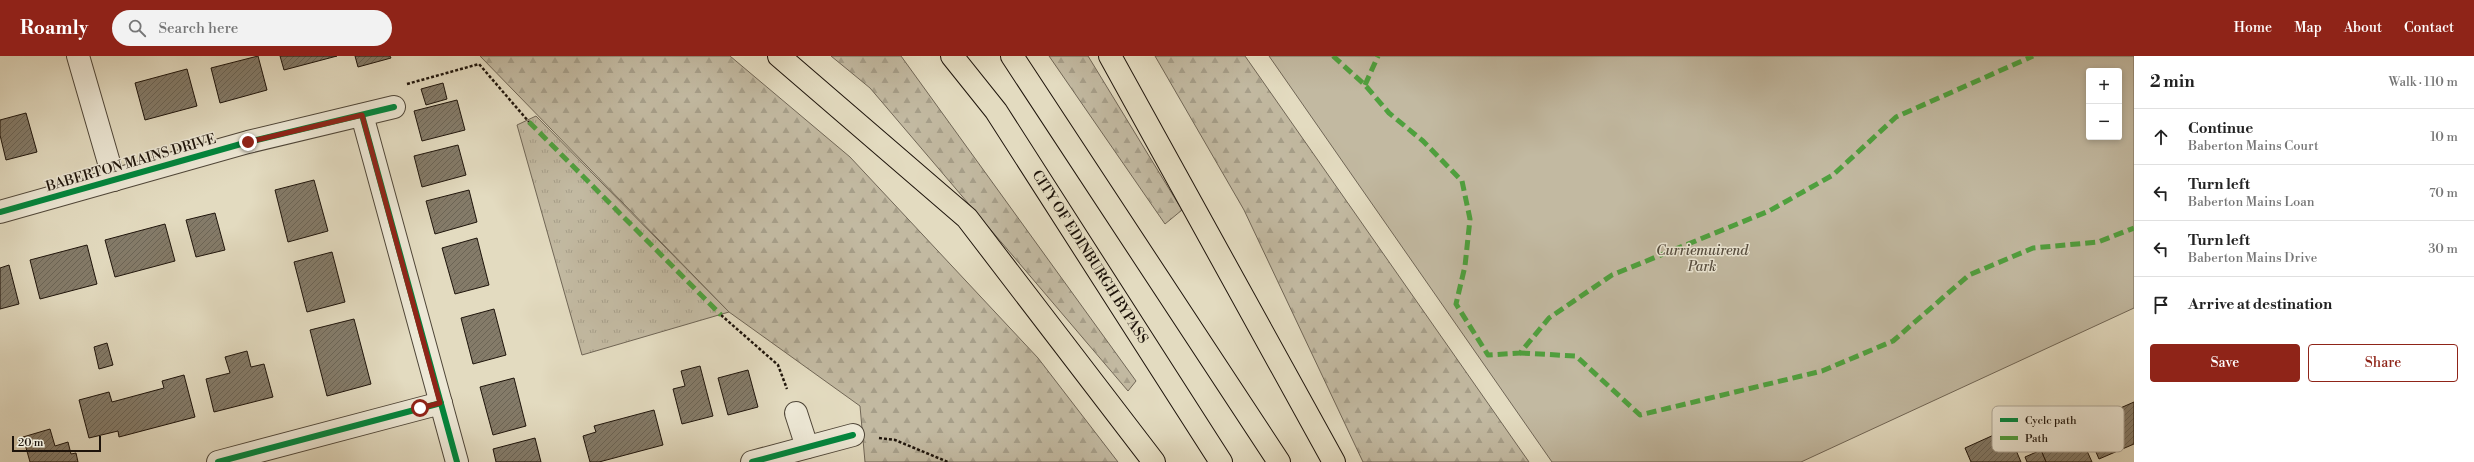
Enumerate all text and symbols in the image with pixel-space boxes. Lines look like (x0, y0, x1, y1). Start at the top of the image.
search box (112, 10, 392, 46)
text: Roamly (20, 16, 88, 40)
icon: search (126, 17, 148, 39)
text: Search here (158, 19, 238, 38)
text: Home (2234, 19, 2272, 37)
text: Map (2294, 19, 2322, 37)
text: About (2344, 19, 2382, 37)
text: Contact (2404, 19, 2454, 37)
map controls (2086, 68, 2122, 140)
button: + (2086, 68, 2122, 104)
text: 2 min (2150, 71, 2195, 93)
text: Walk · 110 m (2388, 74, 2458, 90)
button: − (2086, 104, 2122, 140)
text: Continue (2188, 119, 2253, 138)
icon: ahead (2150, 126, 2172, 148)
text: 10 m (2430, 129, 2458, 145)
street label: BABERTON MAINS DRIVE (43, 130, 218, 196)
route end (239, 133, 257, 151)
text: Baberton Mains Court (2188, 138, 2319, 154)
street label: CITY OF EDINBURGH BYPASS (1027, 167, 1152, 347)
text: Turn left (2188, 175, 2250, 194)
icon: left (2150, 182, 2172, 204)
text: 70 m (2429, 185, 2458, 201)
text: Baberton Mains Loan (2188, 194, 2315, 210)
text: Turn left (2188, 231, 2250, 250)
icon: left (2150, 238, 2172, 260)
text: 30 m (2428, 241, 2458, 257)
park label: Curriemuirend Park (1656, 242, 1749, 276)
text: Baberton Mains Drive (2188, 250, 2317, 266)
icon: arrive (2150, 294, 2172, 316)
text: Arrive at destination (2188, 295, 2332, 314)
button: Save (2150, 344, 2300, 382)
button: Share (2308, 344, 2458, 382)
route start (411, 399, 429, 417)
legend (1992, 406, 2124, 452)
text: Cycle path (2025, 414, 2077, 428)
text: Path (2025, 432, 2049, 446)
scale bar (12, 434, 101, 453)
text: 20 m (18, 436, 43, 450)

